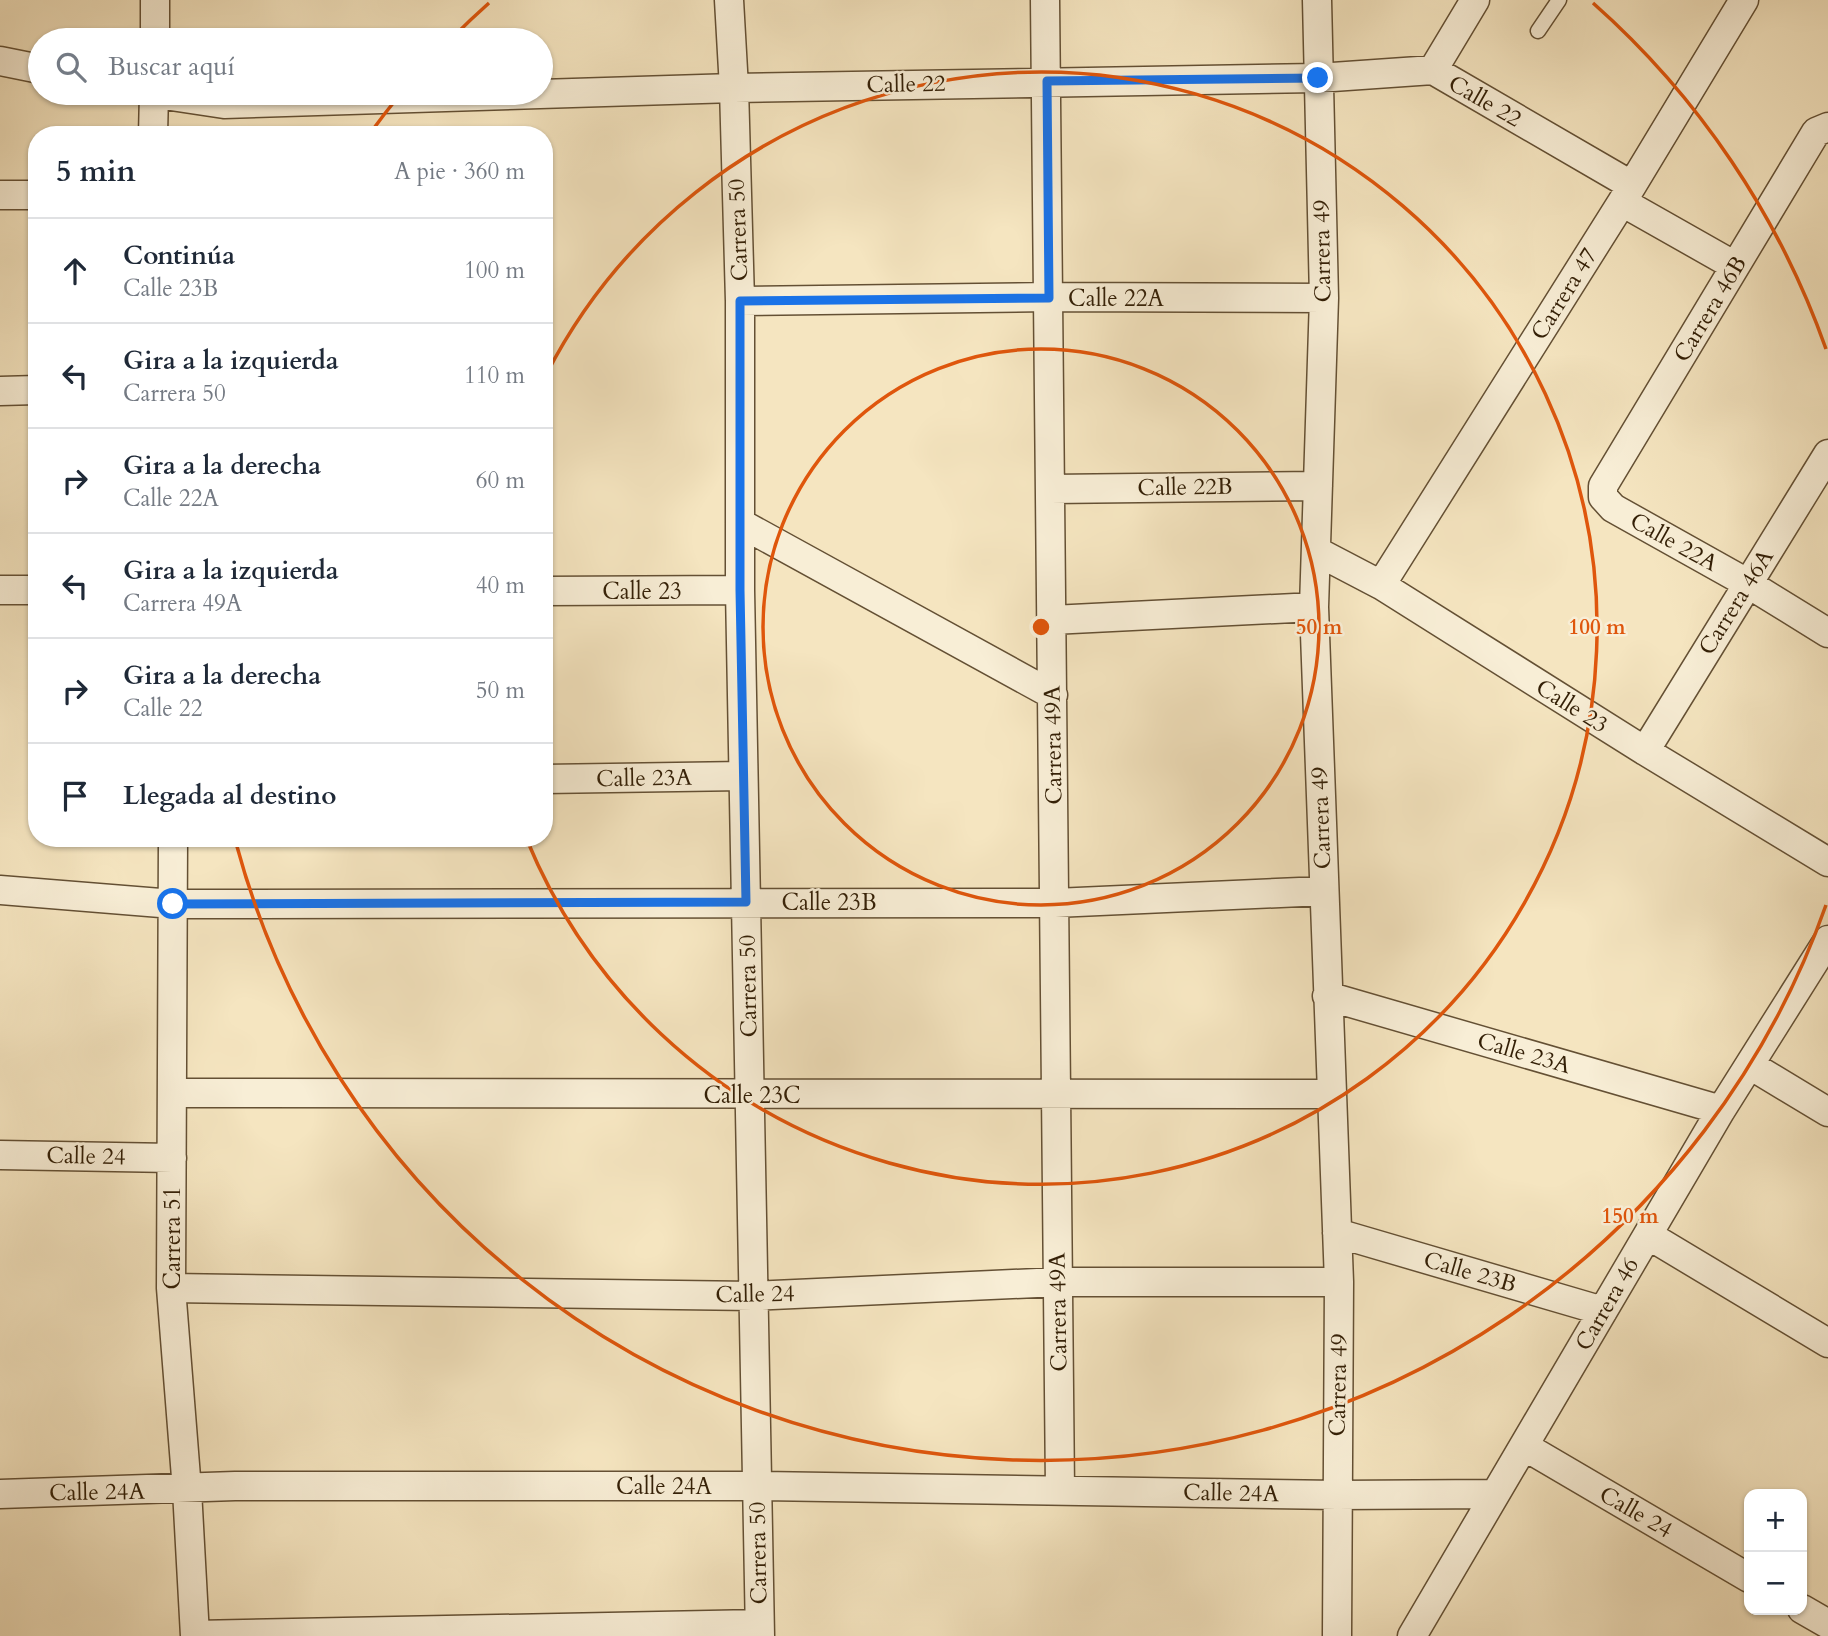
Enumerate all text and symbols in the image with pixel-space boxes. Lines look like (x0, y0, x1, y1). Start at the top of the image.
search box (28, 28, 553, 105)
icon: search (52, 48, 90, 86)
text: Buscar aquí (108, 49, 235, 84)
route end (1302, 62, 1333, 93)
street label: Calle 22 (866, 68, 946, 100)
street label: Calle 22 (1443, 68, 1527, 134)
text: 5 min (56, 151, 136, 192)
text: A pie · 360 m (394, 156, 525, 187)
street label: Carrera 50 (721, 178, 755, 282)
street label: Carrera 49 (1306, 199, 1338, 303)
text: Continúa (123, 238, 235, 273)
street label: Carrera 47 (1524, 242, 1604, 346)
street label: Carrera 46B (1666, 250, 1754, 368)
icon: ahead (56, 252, 94, 290)
text: 100 m (464, 255, 525, 286)
text: Calle 23B (123, 273, 218, 304)
street label: Calle 22A (1068, 283, 1165, 314)
text: Gira a la izquierda (123, 343, 339, 378)
icon: left (56, 357, 94, 395)
text: 110 m (464, 360, 525, 391)
text: Carrera 50 (123, 378, 226, 409)
text: Gira a la derecha (123, 448, 321, 483)
icon: right (56, 462, 94, 500)
text: 60 m (476, 465, 525, 496)
street label: Calle 22B (1137, 471, 1233, 503)
text: Calle 22A (123, 483, 219, 514)
street label: Calle 22A (1625, 505, 1724, 579)
street label: Carrera 46A (1691, 543, 1781, 661)
text: Gira a la izquierda (123, 553, 339, 588)
icon: left (56, 567, 94, 605)
text: 40 m (476, 570, 525, 601)
street label: Calle 23 (602, 576, 682, 607)
text: Carrera 49A (123, 588, 242, 619)
text: 50 m (1296, 613, 1343, 642)
text: 100 m (1568, 613, 1626, 642)
centre of rings (1029, 615, 1053, 639)
text: Gira a la derecha (123, 658, 321, 693)
icon: right (56, 672, 94, 710)
street label: Calle 23 (1530, 672, 1614, 740)
text: 50 m (476, 675, 525, 706)
street label: Carrera 49A (1036, 685, 1070, 805)
text: Calle 22 (123, 693, 202, 724)
street label: Calle 23A (596, 762, 693, 794)
street label: Carrera 49 (1304, 766, 1338, 870)
icon: arrive (56, 777, 94, 815)
text: Llegada al destino (123, 778, 337, 813)
street label: Calle 23B (781, 887, 877, 918)
route start (157, 888, 188, 919)
street label: Carrera 50 (732, 934, 764, 1038)
street label: Calle 23A (1474, 1025, 1575, 1081)
street label: Calle 23C (704, 1080, 801, 1111)
street label: Calle 24 (46, 1140, 126, 1172)
street label: Carrera 51 (157, 1187, 188, 1289)
text: 150 m (1601, 1202, 1659, 1231)
street label: Calle 23B (1420, 1244, 1520, 1300)
street label: Carrera 49A (1041, 1252, 1075, 1372)
street label: Carrera 46 (1568, 1252, 1646, 1356)
street label: Calle 24 (715, 1278, 795, 1310)
street label: Carrera 49 (1322, 1333, 1354, 1437)
street label: Calle 24A (616, 1471, 713, 1502)
street label: Calle 24A (49, 1476, 146, 1508)
street label: Calle 24A (1183, 1477, 1280, 1509)
street label: Calle 24 (1594, 1479, 1678, 1545)
map controls (1744, 1489, 1807, 1615)
button: + (1744, 1489, 1807, 1552)
street label: Carrera 50 (742, 1501, 774, 1605)
button: − (1744, 1552, 1807, 1615)

